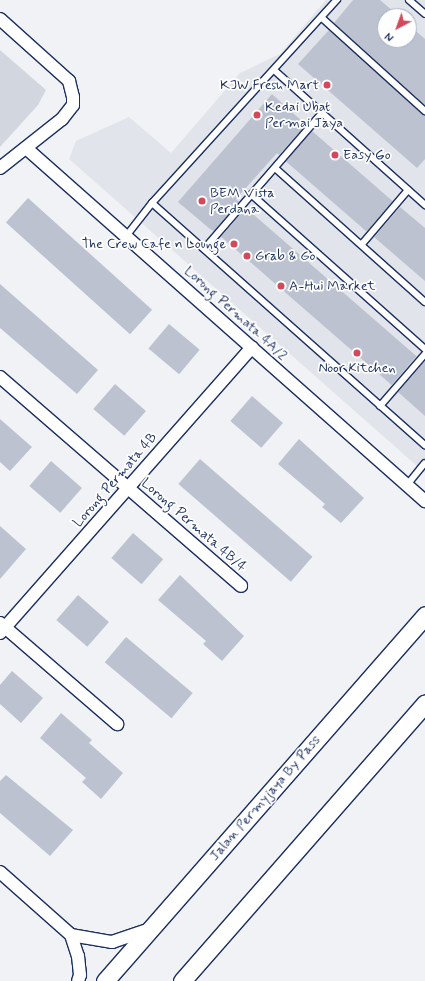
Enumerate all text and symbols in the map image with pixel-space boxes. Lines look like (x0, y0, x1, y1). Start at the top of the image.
north arrow (377, 8, 417, 48)
text: N (382, 29, 397, 44)
place label: KJW Fresh Mart (220, 77, 319, 93)
marker: KJW Fresh Mart (322, 80, 332, 90)
place label: Kedai Ubat Permai Jaya (265, 99, 343, 132)
marker: Kedai Ubat Permai Jaya (252, 110, 262, 120)
place label: Easy Go (343, 147, 390, 163)
marker: Easy Go (330, 150, 340, 160)
place label: BEM Vista Perdana (210, 185, 273, 218)
marker: BEM Vista Perdana (197, 196, 207, 206)
place label: The Crew Cafe n Lounge (79, 236, 226, 252)
marker: The Crew Cafe n Lounge (229, 239, 239, 249)
place label: Grab & Go (255, 248, 316, 264)
marker: Grab & Go (242, 251, 252, 261)
street label: Lorong Permata 4A/2 (180, 262, 292, 364)
place label: A-Hui Market (289, 278, 374, 294)
marker: A-Hui Market (276, 281, 286, 291)
marker: Noor Kitchen (352, 348, 362, 358)
place label: Noor Kitchen (319, 360, 395, 376)
street label: Lorong Permata 4B (69, 429, 161, 531)
street label: Lorong Permata 4B/4 (137, 474, 251, 576)
street label: Jalan Permyjaya By Pass (207, 733, 323, 863)

